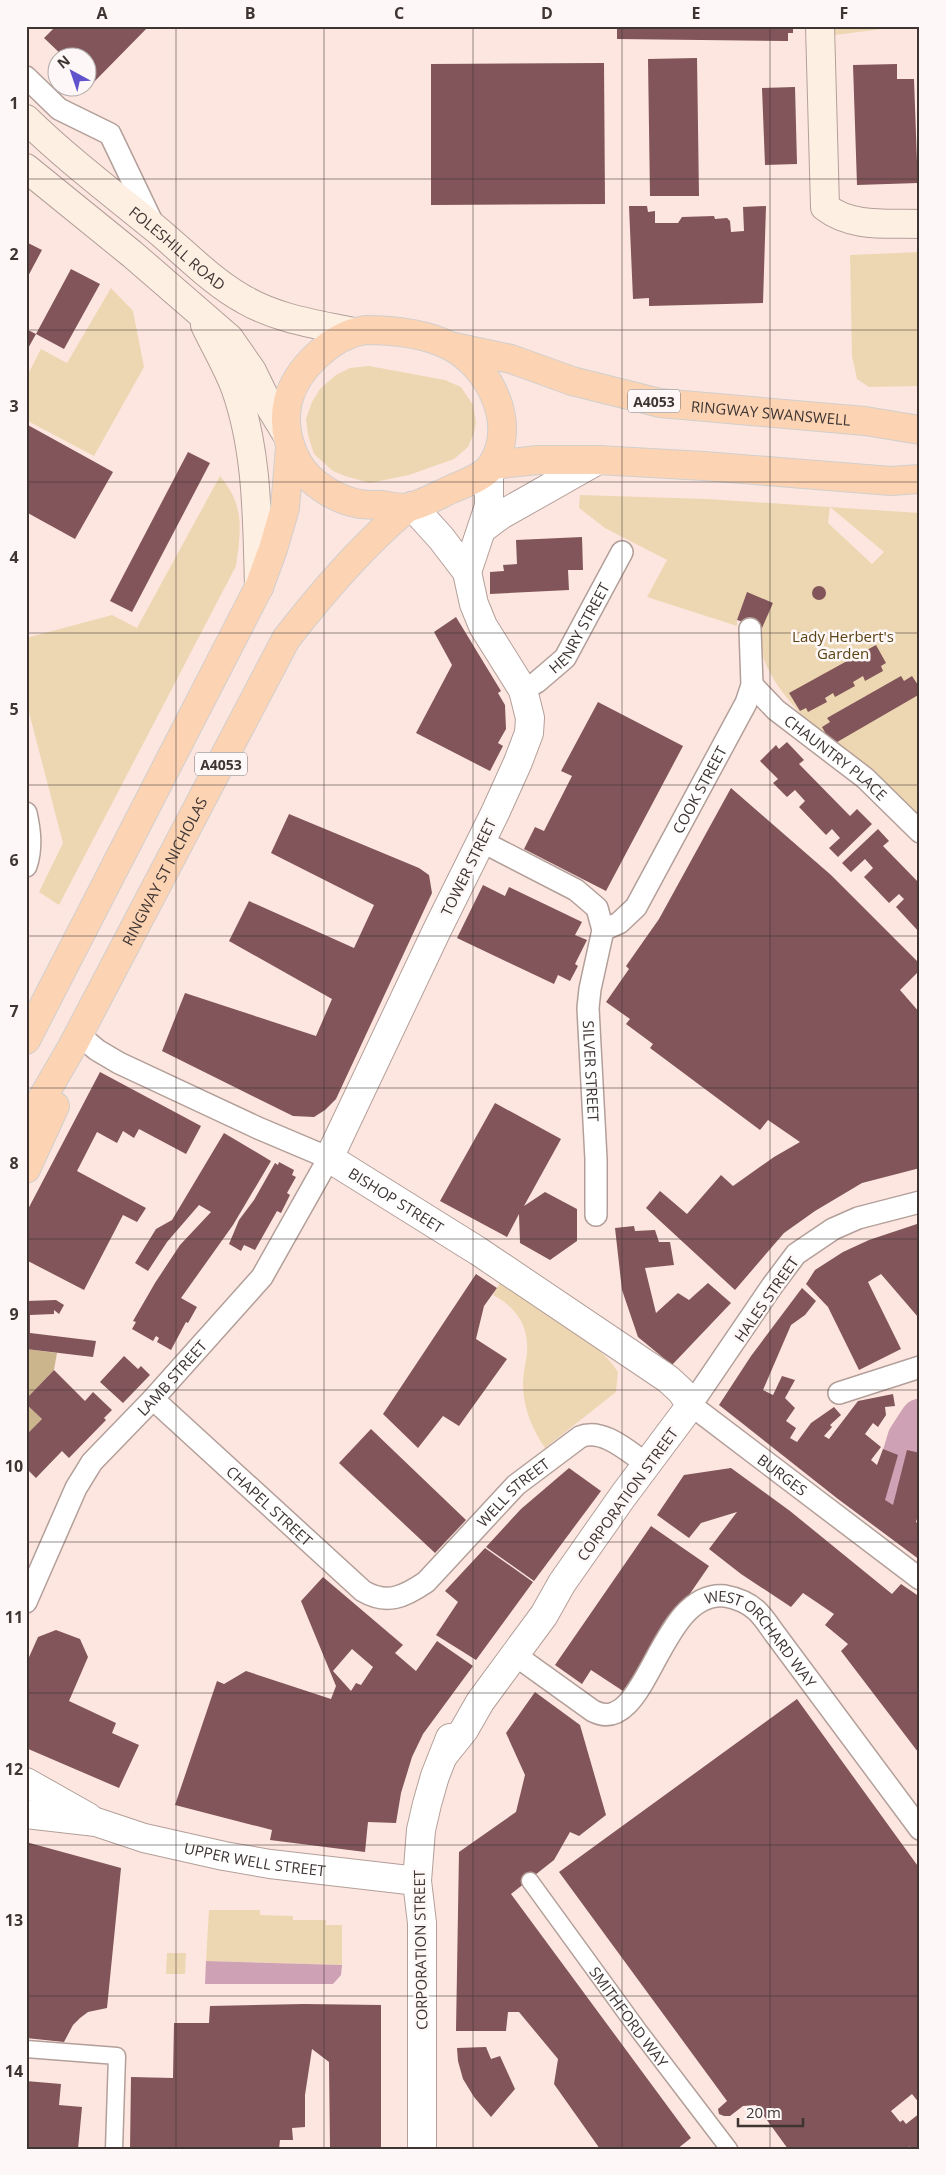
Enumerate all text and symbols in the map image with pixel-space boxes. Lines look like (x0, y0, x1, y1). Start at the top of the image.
text: A (96, 2, 108, 24)
text: B (245, 2, 255, 24)
text: C (394, 2, 404, 24)
text: D (541, 2, 553, 24)
text: E (692, 2, 701, 24)
text: F (840, 2, 848, 24)
north arrow (48, 48, 98, 98)
text: N (53, 51, 74, 73)
text: 1 (9, 92, 19, 114)
street label: FOLESHILL ROAD (125, 201, 230, 294)
text: 2 (9, 243, 19, 265)
road number: A4053 (628, 390, 680, 412)
text: 3 (9, 395, 19, 417)
street label: RINGWAY SWANSWELL (690, 396, 852, 430)
text: 4 (9, 546, 19, 568)
street label: HENRY STREET (544, 578, 614, 678)
park label: Lady Herbert's Garden (792, 626, 894, 663)
text: 5 (9, 698, 19, 720)
street label: CHAUNTRY PLACE (780, 710, 892, 804)
street label: COOK STREET (667, 742, 731, 837)
road number: A4053 (195, 752, 247, 776)
street label: RINGWAY ST NICHOLAS (117, 793, 211, 949)
street label: TOWER STREET (436, 814, 501, 919)
text: 6 (9, 849, 19, 871)
text: 7 (9, 1000, 19, 1022)
street label: SILVER STREET (579, 1020, 604, 1123)
text: 8 (9, 1152, 19, 1174)
street label: BISHOP STREET (345, 1163, 448, 1238)
street label: HALES STREET (729, 1252, 803, 1345)
text: 9 (9, 1303, 19, 1325)
street label: LAMB STREET (132, 1335, 212, 1420)
street label: CORPORATION STREET (572, 1423, 682, 1565)
street label: BURGES (754, 1449, 812, 1500)
street label: WELL STREET (472, 1453, 554, 1531)
text: 10 (5, 1455, 23, 1477)
street label: CHAPEL STREET (222, 1461, 317, 1551)
street label: WEST ORCHARD WAY (702, 1585, 821, 1692)
text: 11 (5, 1606, 23, 1628)
text: 12 (5, 1758, 23, 1780)
street label: UPPER WELL STREET (182, 1837, 327, 1880)
street label: CORPORATION STREET (409, 1869, 431, 2030)
text: 13 (5, 1909, 23, 1931)
street label: SMITHFORD WAY (585, 1962, 673, 2072)
text: 14 (5, 2060, 23, 2082)
scale bar (738, 2095, 804, 2127)
text: 20 m (746, 2102, 781, 2122)

